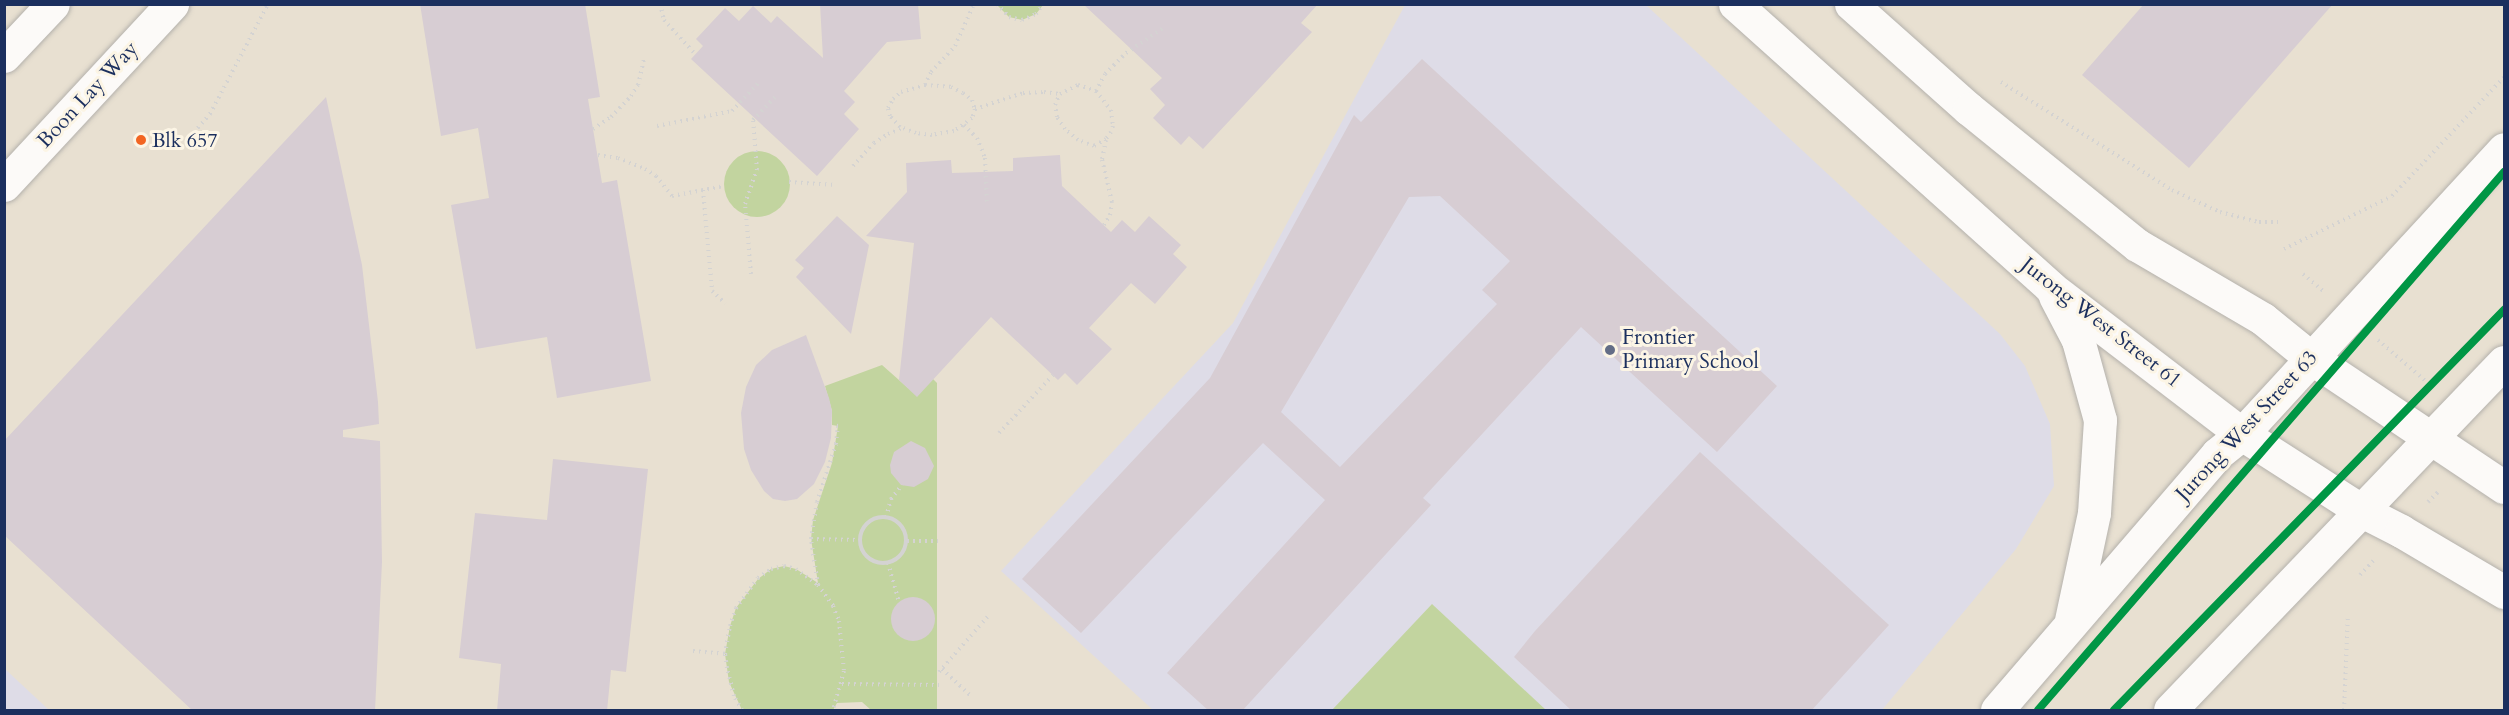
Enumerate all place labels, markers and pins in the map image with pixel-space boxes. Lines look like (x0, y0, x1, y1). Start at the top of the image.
place label: Blk 657 (152, 128, 217, 152)
marker: Blk 657 (135, 134, 147, 146)
place label: Frontier Primary School (1622, 325, 1759, 375)
marker: Frontier Primary School (1603, 343, 1617, 357)

